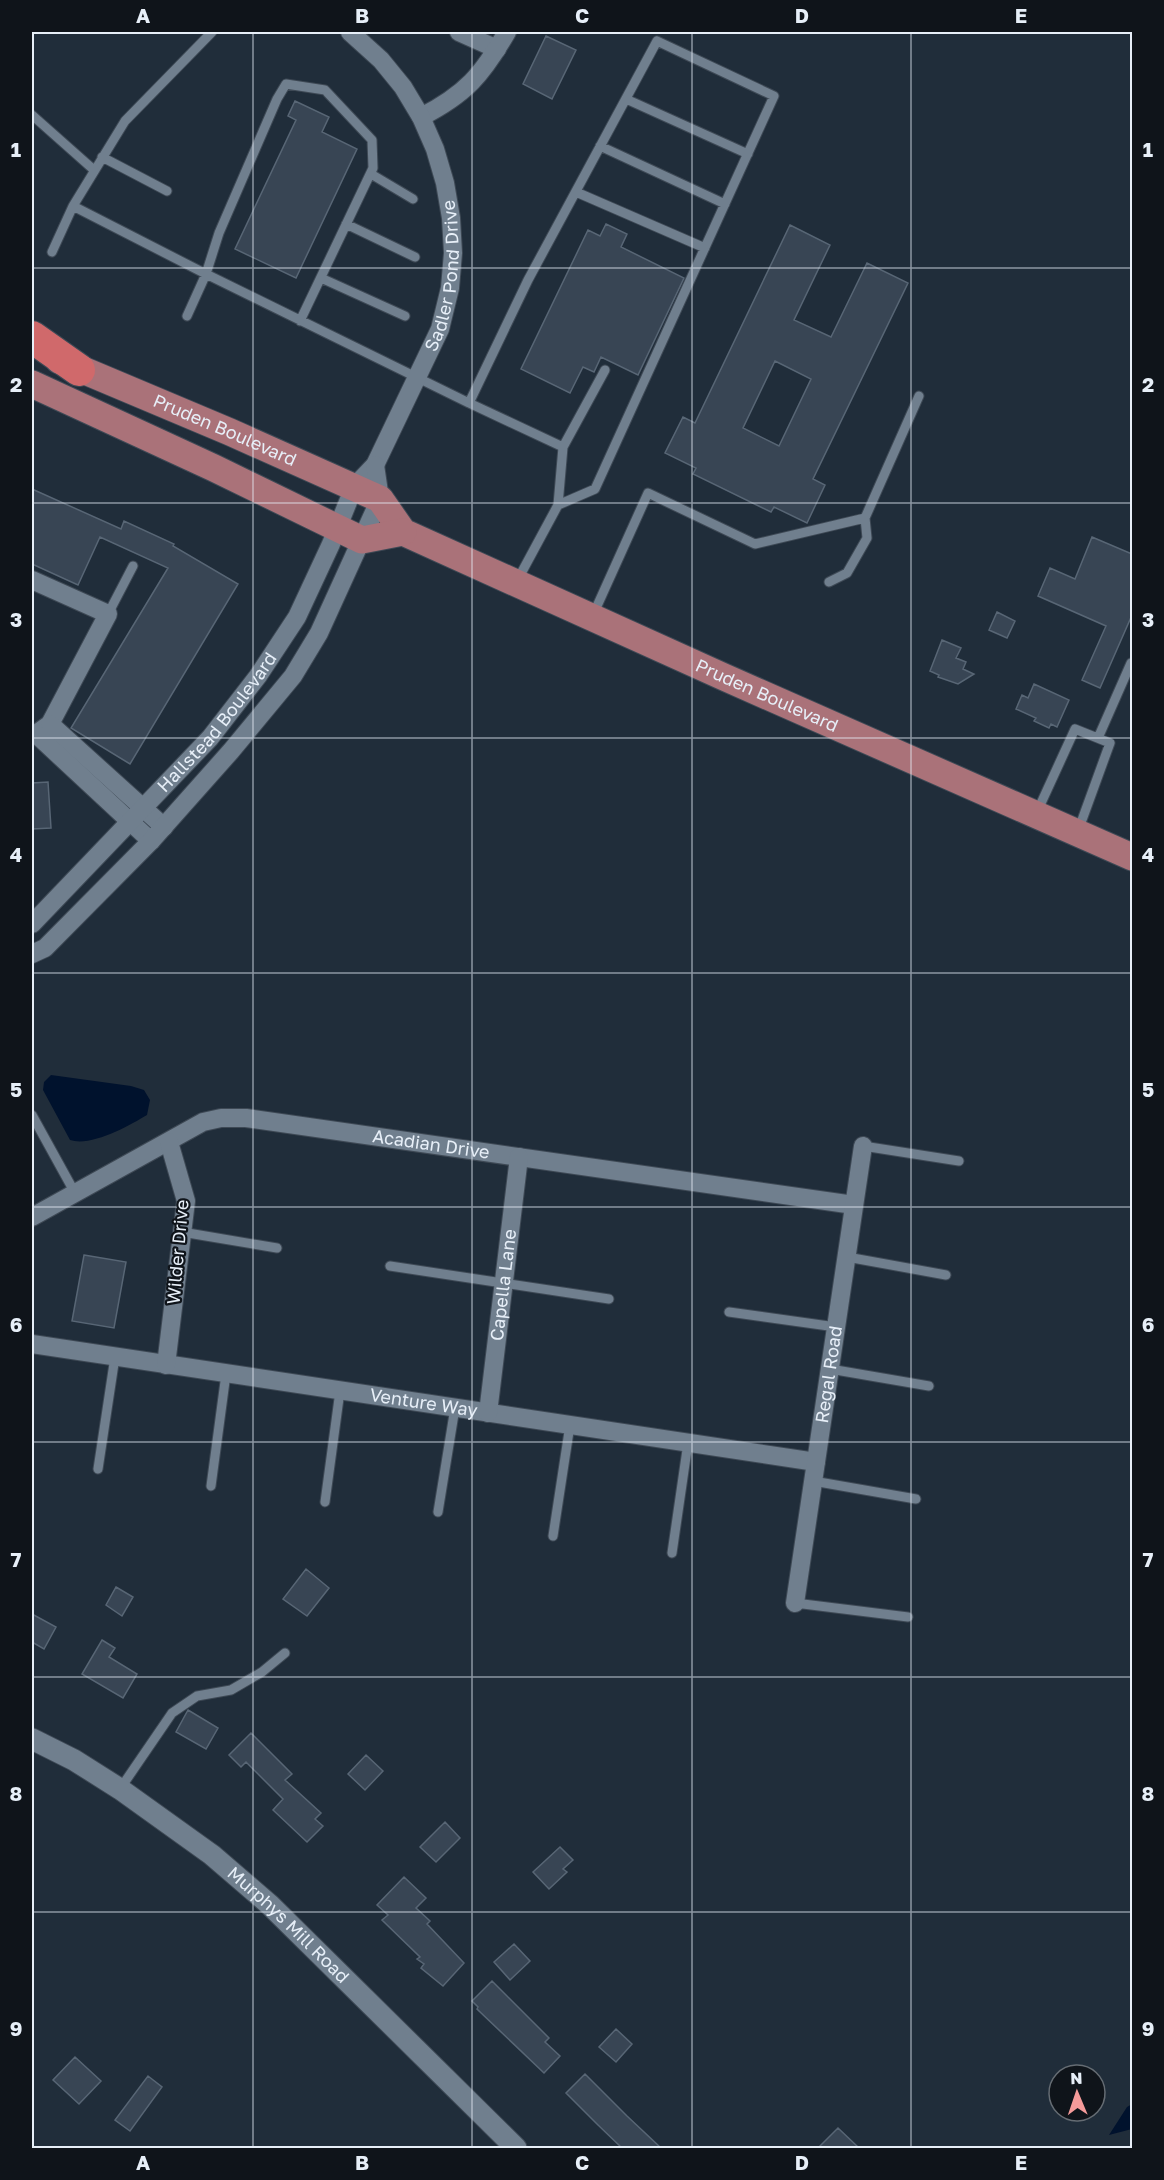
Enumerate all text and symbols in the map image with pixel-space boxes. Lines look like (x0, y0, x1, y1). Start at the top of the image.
text: A (136, 3, 150, 27)
text: B (355, 3, 369, 27)
text: C (575, 3, 589, 27)
text: D (795, 3, 809, 27)
text: E (1015, 3, 1027, 27)
text: 1 (11, 137, 21, 161)
text: 1 (1143, 137, 1153, 161)
street label: Sadler Pond Drive (419, 199, 463, 355)
text: 2 (10, 372, 22, 396)
text: 2 (1142, 372, 1154, 396)
street label: Pruden Boulevard (150, 389, 300, 470)
text: 3 (10, 607, 22, 631)
text: 3 (1142, 607, 1154, 631)
street label: Hallstead Boulevard (152, 648, 281, 796)
street label: Pruden Boulevard (692, 654, 842, 736)
text: 4 (10, 842, 22, 866)
text: 4 (1142, 842, 1154, 866)
text: 5 (10, 1077, 22, 1101)
text: 5 (1142, 1077, 1154, 1101)
street label: Acadian Drive (371, 1124, 491, 1163)
street label: Wilder Drive (161, 1198, 193, 1305)
street label: Capella Lane (485, 1228, 520, 1342)
text: 6 (10, 1312, 22, 1336)
text: 6 (1142, 1312, 1154, 1336)
street label: Regal Road (810, 1324, 846, 1425)
street label: Venture Way (368, 1383, 479, 1421)
text: 7 (11, 1547, 22, 1571)
text: 7 (1143, 1547, 1154, 1571)
text: 8 (10, 1781, 22, 1805)
text: 8 (1142, 1781, 1154, 1805)
street label: Murphys Mill Road (223, 1861, 354, 1987)
text: 9 (10, 2016, 22, 2040)
text: 9 (1142, 2016, 1154, 2040)
north arrow (1047, 2063, 1107, 2123)
text: N (1070, 2068, 1083, 2088)
text: A (136, 2150, 150, 2174)
text: B (355, 2150, 369, 2174)
text: C (575, 2150, 589, 2174)
text: D (795, 2150, 809, 2174)
text: E (1015, 2150, 1027, 2174)

